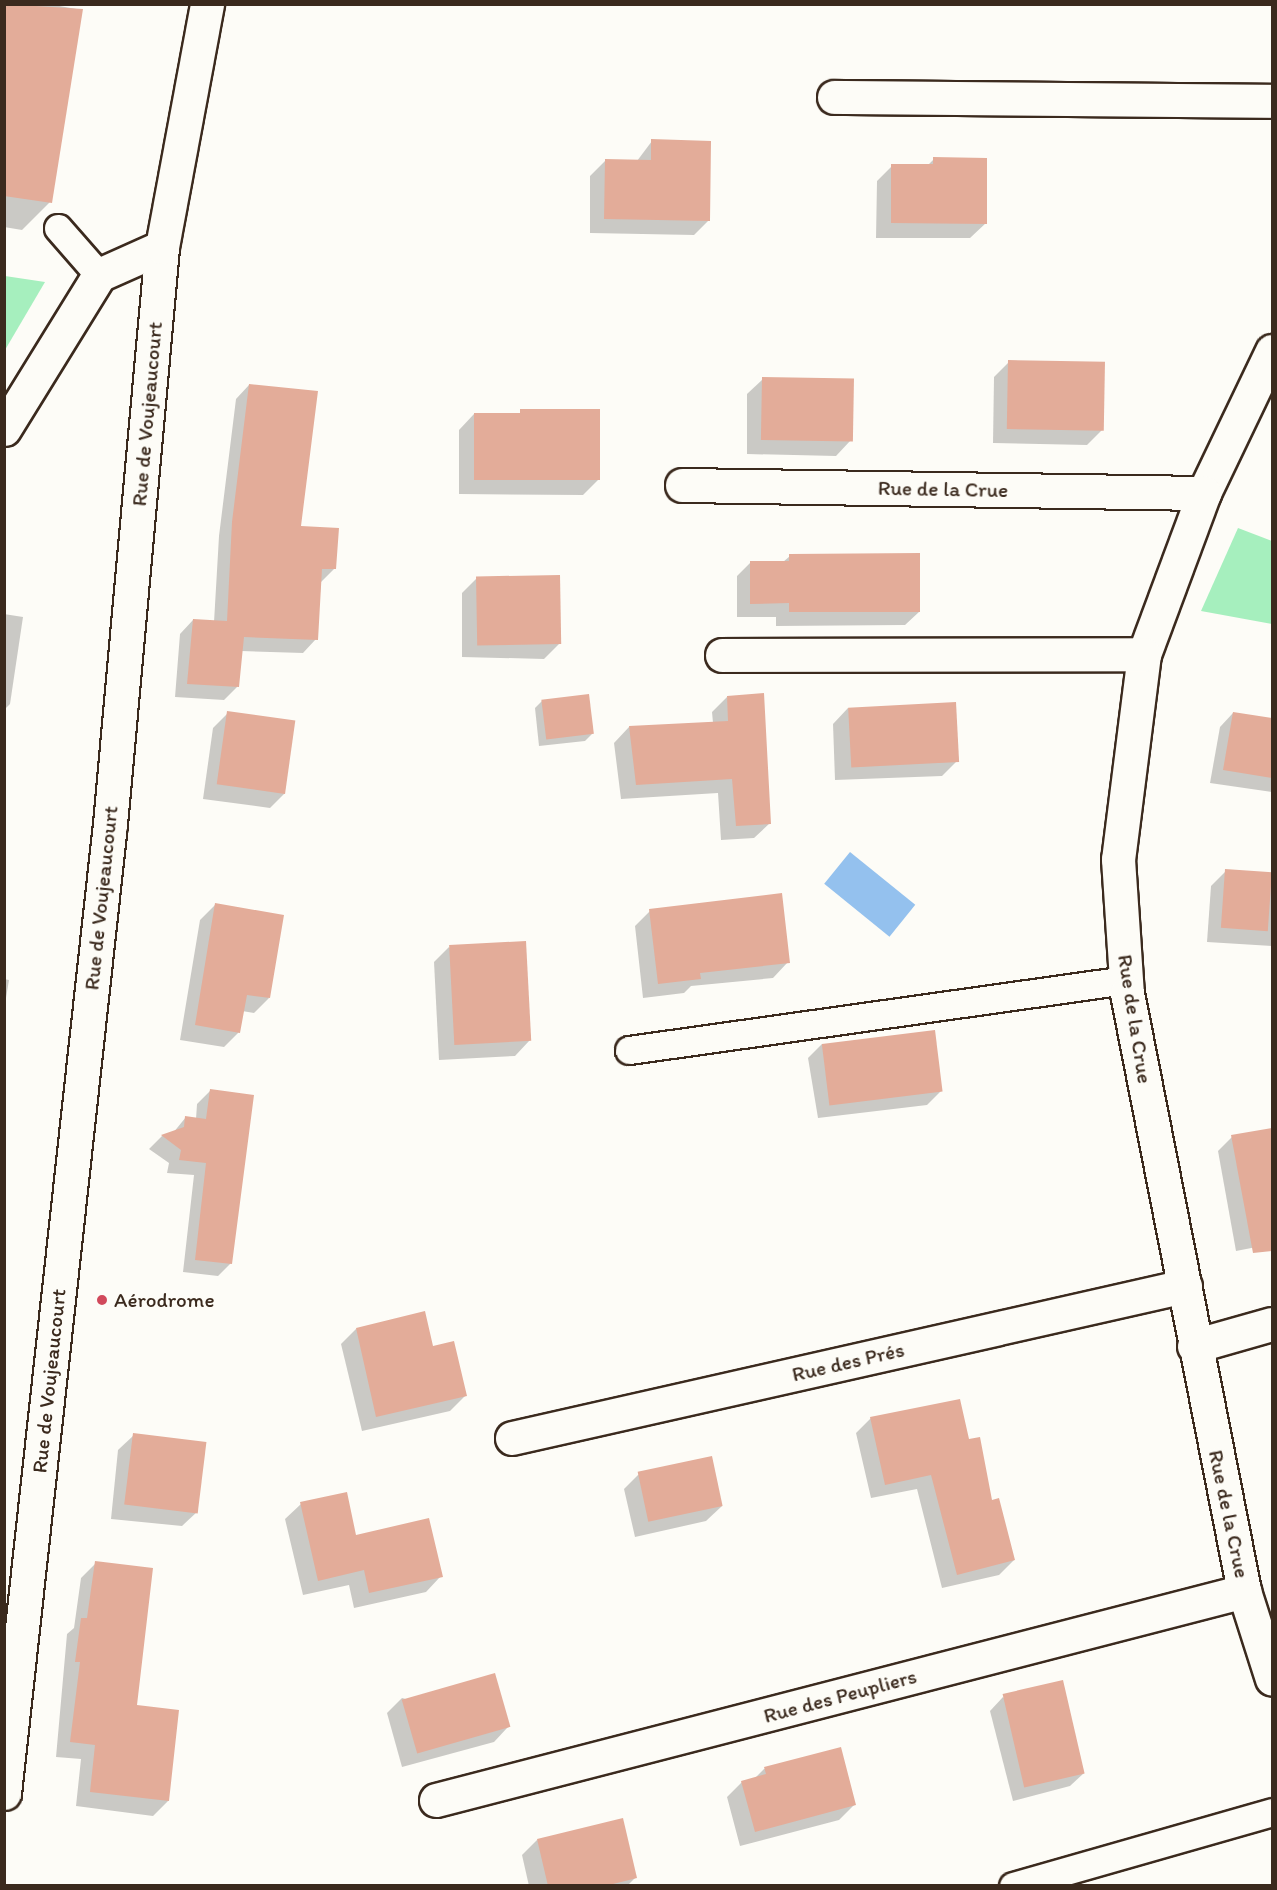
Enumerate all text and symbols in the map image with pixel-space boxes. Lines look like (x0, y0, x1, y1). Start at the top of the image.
street label: Rue de Voujeaucourt (126, 321, 168, 507)
street label: Rue de la Crue (878, 475, 1008, 503)
street label: Rue de Voujeaucourt (79, 805, 123, 991)
street label: Rue de la Crue (1112, 953, 1158, 1085)
place label: Aérodrome (114, 1287, 215, 1313)
street label: Rue de Voujeaucourt (27, 1288, 71, 1474)
marker: Aérodrome (95, 1293, 109, 1307)
street label: Rue des Prés (789, 1337, 907, 1387)
street label: Rue de la Crue (1203, 1448, 1255, 1580)
street label: Rue des Peupliers (761, 1663, 919, 1729)

